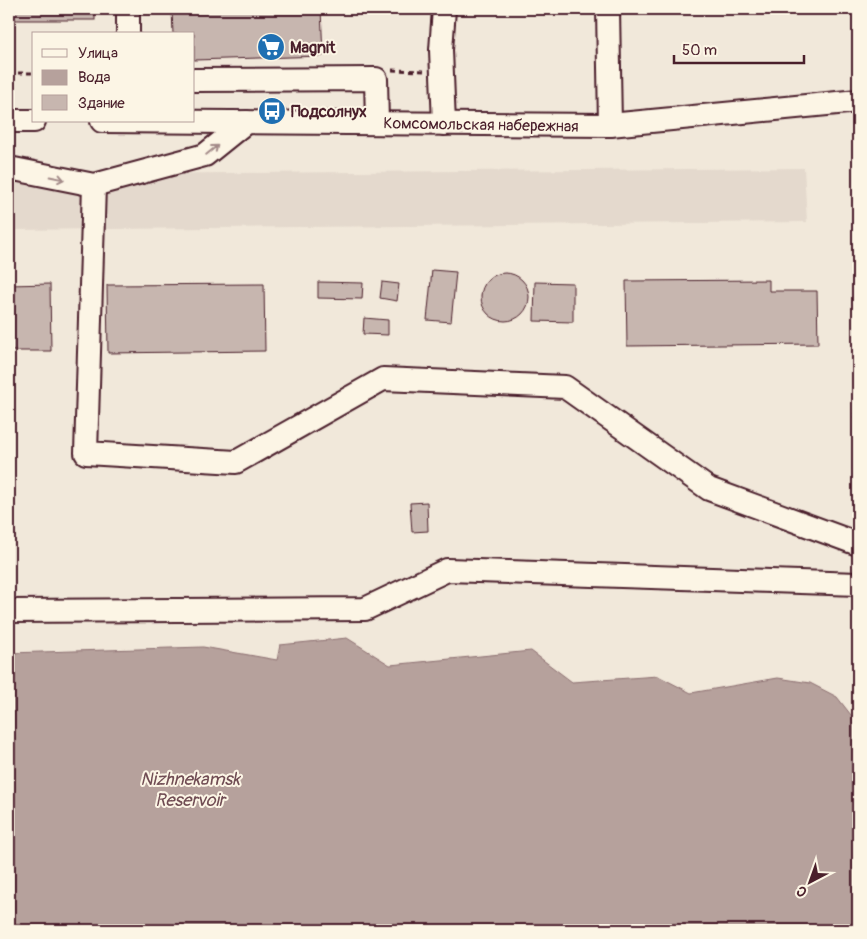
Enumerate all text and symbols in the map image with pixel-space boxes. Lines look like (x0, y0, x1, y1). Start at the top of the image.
legend (32, 32, 195, 122)
supermarket icon: Magnit (256, 32, 286, 62)
scale bar (674, 32, 804, 64)
place label: Magnit (290, 38, 336, 58)
text: 50 m (682, 41, 717, 60)
text: Улица (78, 44, 118, 63)
text: Вода (78, 68, 111, 87)
text: Здание (78, 94, 125, 113)
bus stop icon: Подсолнух (257, 96, 287, 126)
place label: Подсолнух (291, 102, 367, 122)
street label: Комсомольская набережная (383, 113, 579, 137)
one-way arrow (206, 144, 219, 155)
one-way arrow (48, 173, 64, 183)
water label: Nizhnekamsk Reservoir (140, 768, 241, 812)
north arrow (784, 856, 834, 906)
text: С (793, 882, 811, 901)

